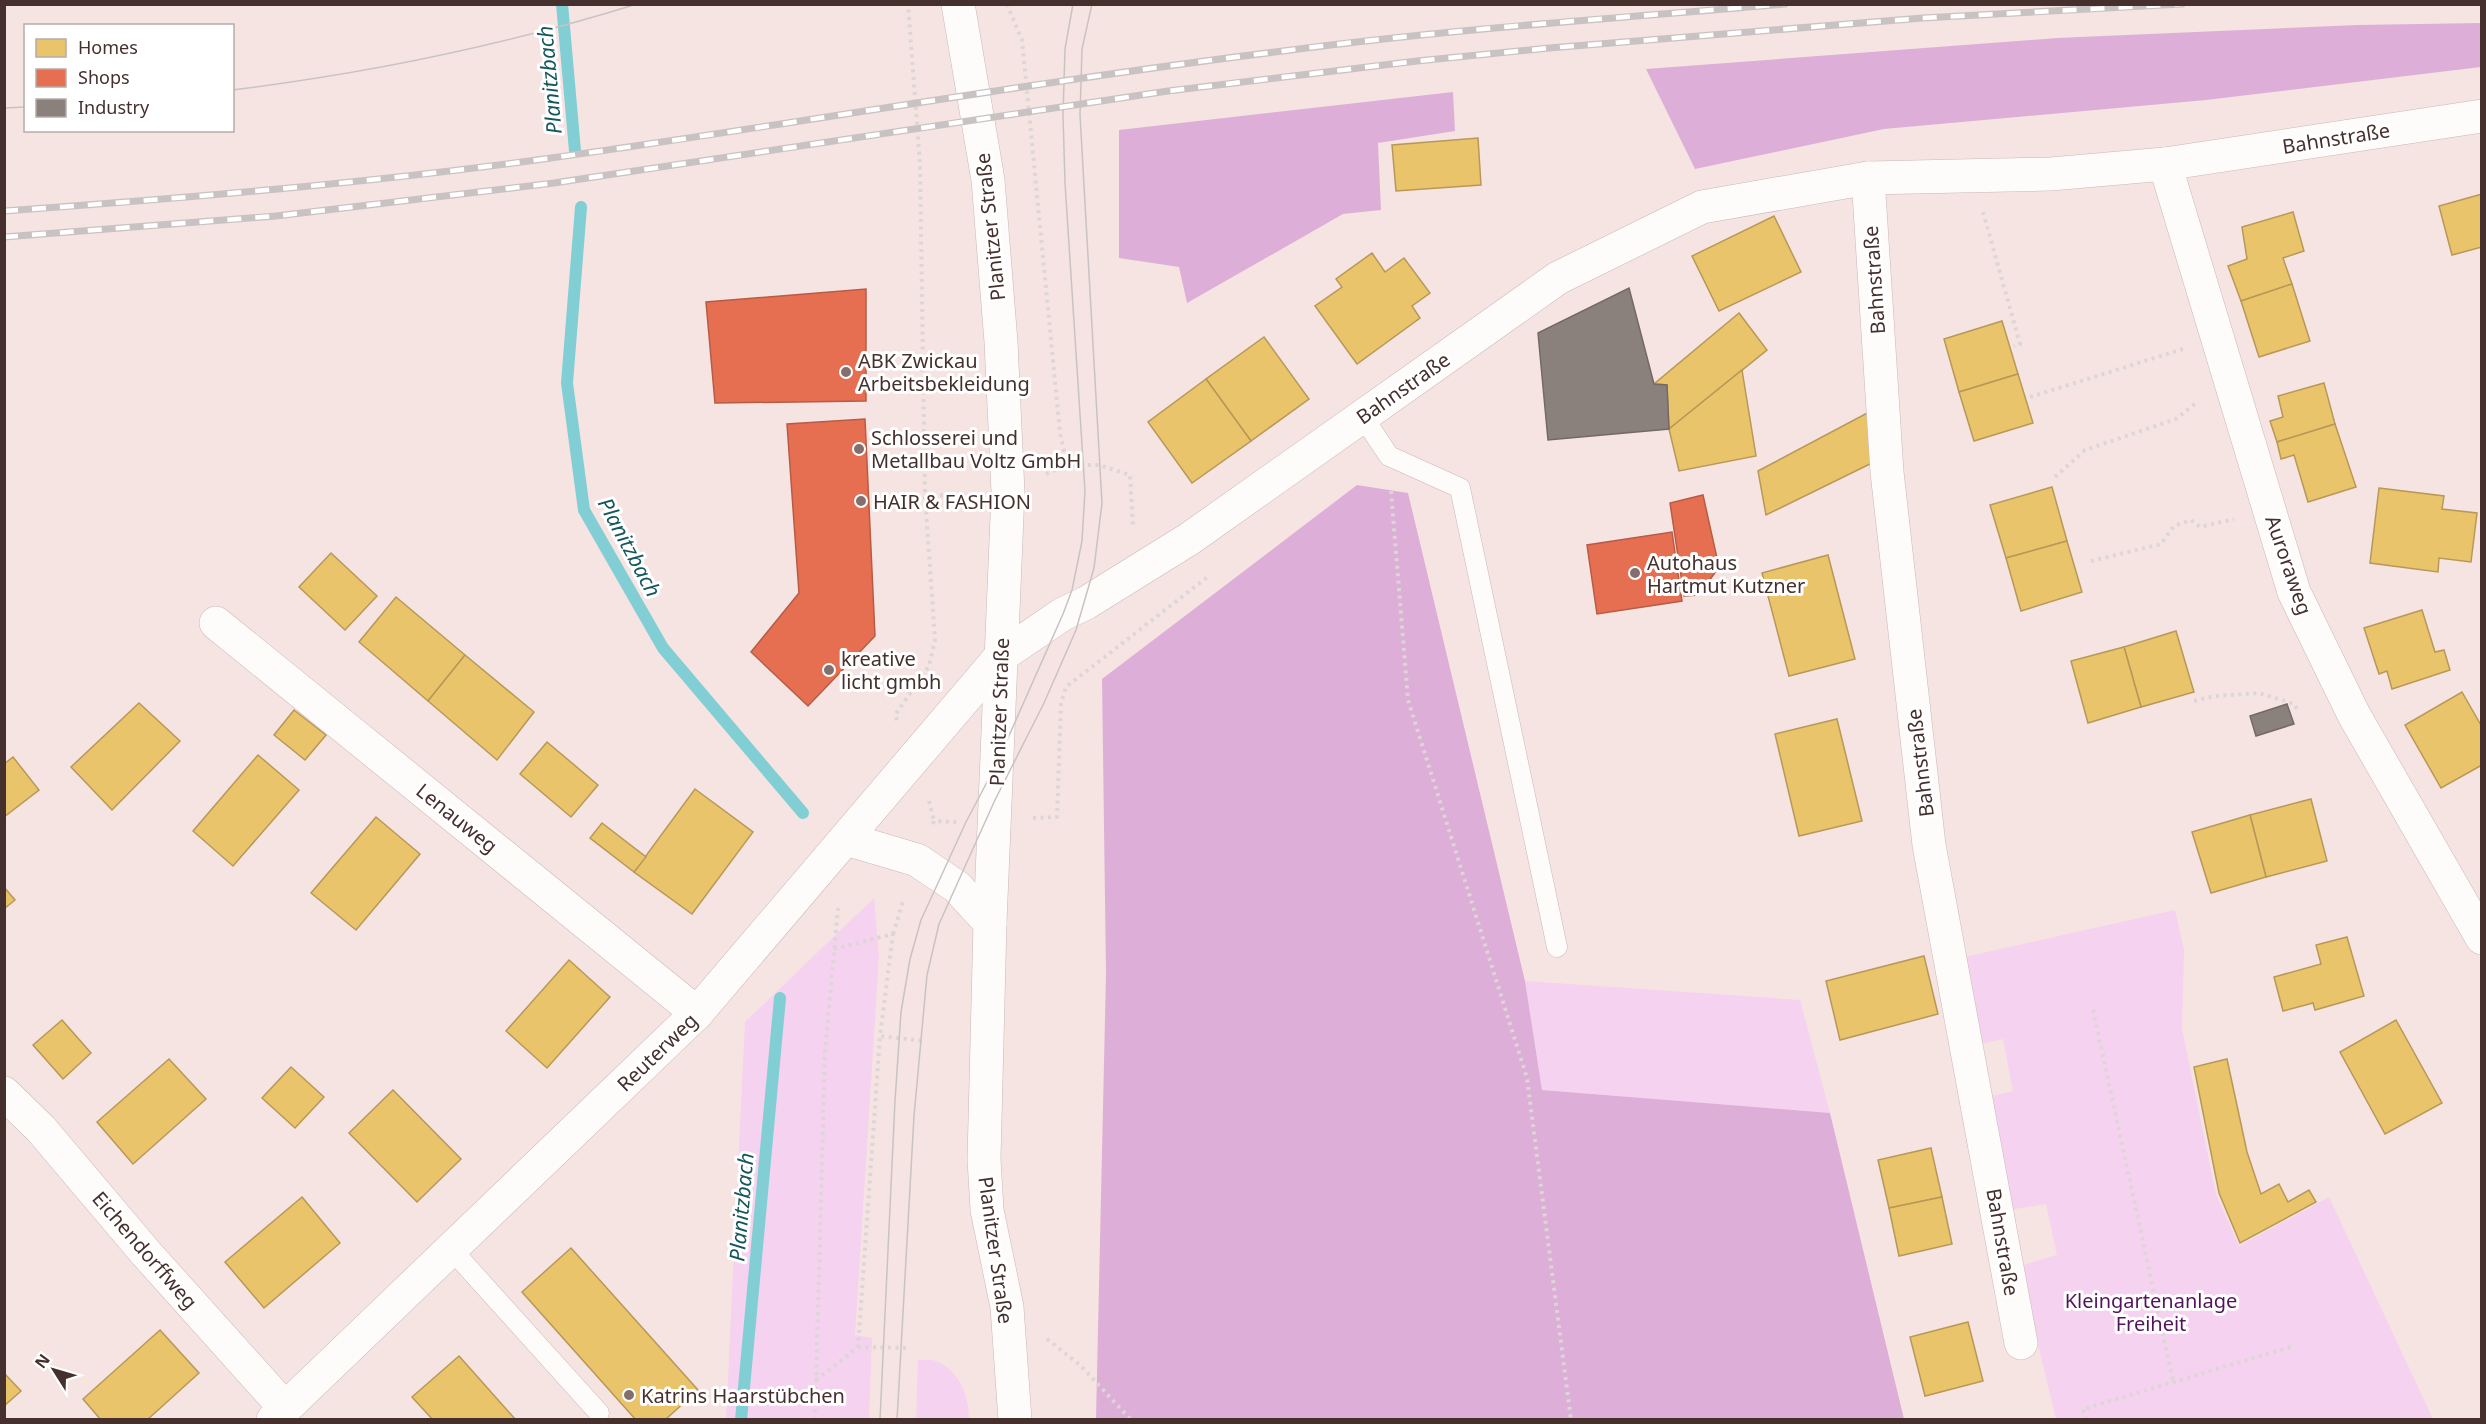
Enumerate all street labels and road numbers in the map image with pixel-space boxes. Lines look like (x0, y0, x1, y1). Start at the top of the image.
street label: Bahnstraße (2280, 116, 2392, 160)
street label: Planitzer Straße (969, 152, 1011, 302)
street label: Bahnstraße (1857, 225, 1891, 335)
street label: Bahnstraße (1351, 346, 1455, 430)
street label: Auroraweg (2259, 512, 2319, 618)
street label: Planitzer Straße (983, 637, 1015, 787)
street label: Bahnstraße (1900, 707, 1940, 819)
street label: Lenauweg (411, 777, 503, 859)
street label: Reuterweg (611, 1007, 703, 1097)
street label: Planitzer Straße (972, 1175, 1020, 1325)
street label: Eichendorffweg (86, 1185, 204, 1315)
street label: Bahnstraße (1980, 1186, 2026, 1298)

